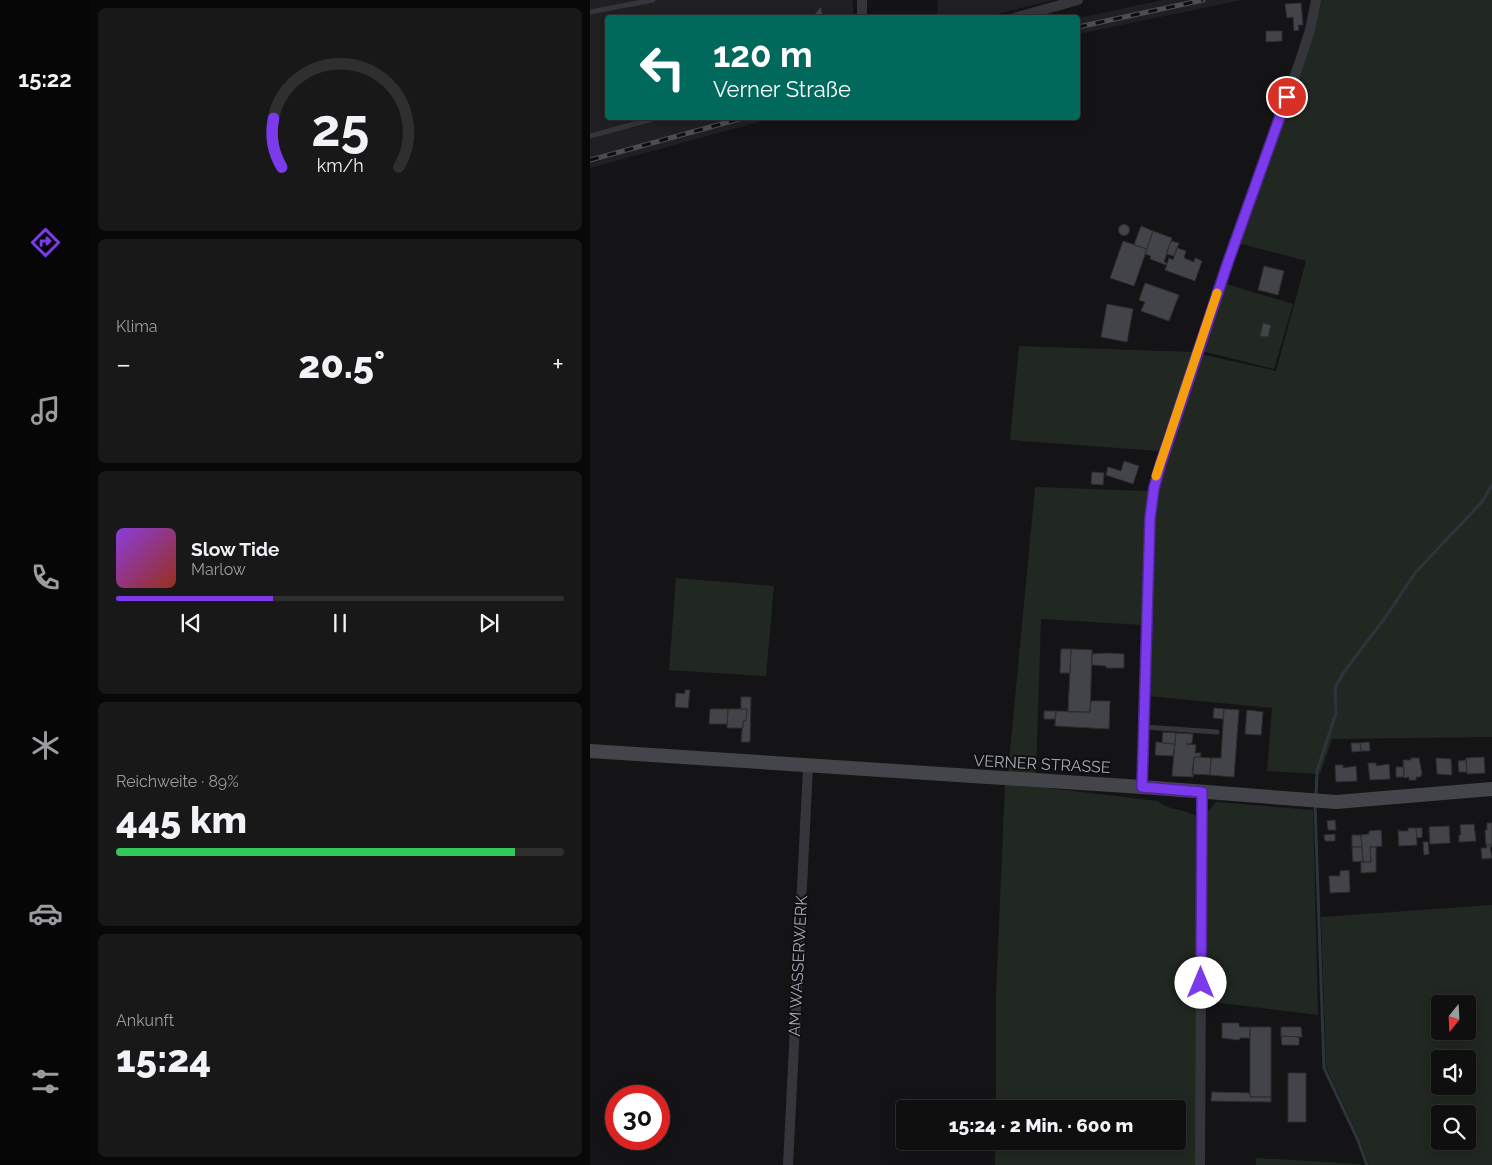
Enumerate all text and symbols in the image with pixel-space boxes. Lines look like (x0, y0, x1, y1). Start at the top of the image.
text: 120 m (713, 34, 813, 75)
icon: left (630, 35, 695, 100)
text: 15:22 (18, 66, 72, 92)
text: Verner Straße (713, 76, 851, 102)
pin (1266, 76, 1308, 118)
icon: arrive (1273, 83, 1301, 111)
text: 25 (311, 97, 369, 158)
text: km/h (316, 155, 364, 176)
icon: directions (28, 225, 63, 260)
text: Klima (116, 317, 158, 336)
text: 20.5° (298, 342, 385, 387)
text: − (116, 348, 131, 381)
text: + (552, 348, 564, 381)
icon: music (28, 393, 63, 428)
text: Slow Tide (191, 538, 280, 560)
icon: phone (28, 560, 63, 595)
text: Marlow (191, 560, 246, 579)
icon: previous (177, 609, 205, 637)
icon: pause (326, 609, 354, 637)
icon: next (475, 609, 503, 637)
icon: climate (28, 728, 63, 763)
street label: VERNER STRASSE (973, 751, 1111, 777)
text: Reichweite · 89% (116, 772, 239, 791)
text: 445 km (116, 797, 247, 842)
street label: AM WASSERWERK (785, 894, 811, 1037)
icon: car (28, 896, 63, 931)
position arrow (1174, 956, 1226, 1008)
north arrow (1431, 995, 1476, 1040)
map controls (1431, 995, 1476, 1150)
text: Ankunft (116, 1011, 174, 1030)
text: 15:24 (116, 1036, 211, 1081)
button: sound (1431, 1050, 1476, 1095)
icon: filters (28, 1064, 63, 1099)
speed limit sign: 30 (605, 1085, 670, 1150)
button: search (1431, 1105, 1476, 1150)
text: 15:24 · 2 Min. · 600 m (949, 1114, 1133, 1136)

